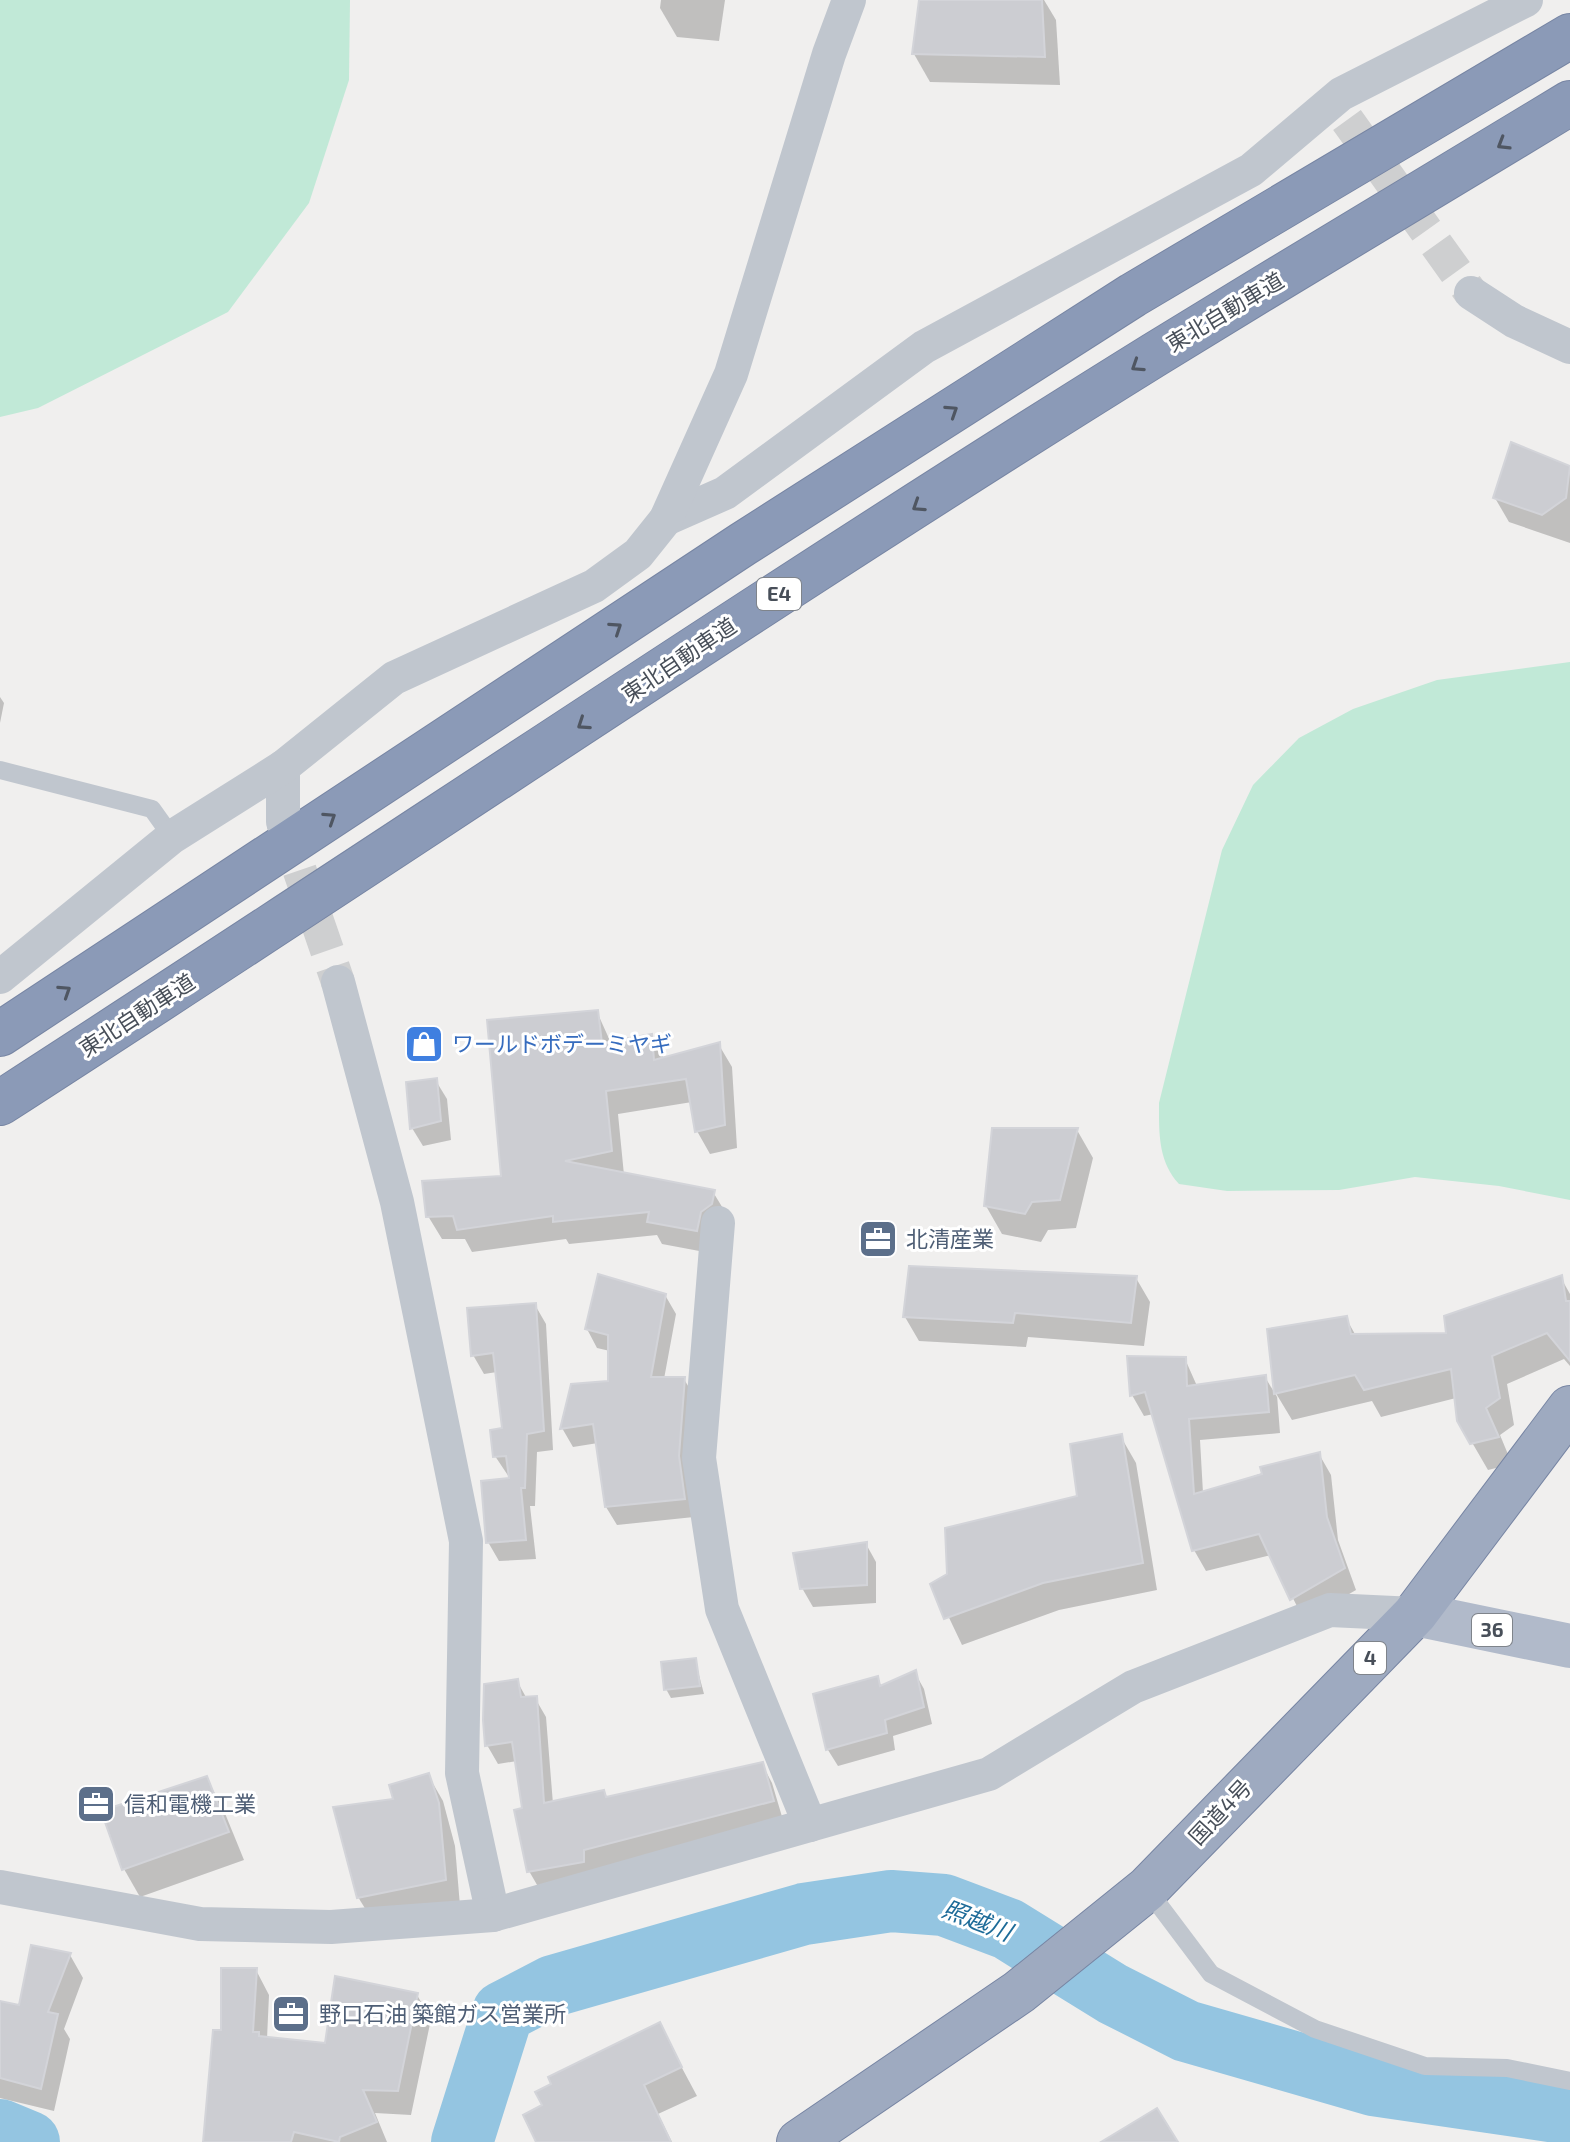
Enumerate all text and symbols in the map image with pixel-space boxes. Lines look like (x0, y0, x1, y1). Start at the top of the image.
one-way arrow (1497, 134, 1512, 150)
street label: 東北自動車道 (1161, 266, 1288, 356)
one-way arrow (1131, 356, 1146, 371)
one-way arrow (944, 405, 958, 420)
one-way arrow (912, 496, 927, 511)
road number: E4 (757, 578, 801, 610)
street label: 東北自動車道 (616, 611, 740, 707)
one-way arrow (608, 623, 622, 638)
one-way arrow (577, 714, 591, 729)
one-way arrow (321, 812, 335, 827)
street label: 東北自動車道 (74, 967, 199, 1061)
one-way arrow (57, 986, 71, 1001)
shop icon: ワールドボデーミヤギ (403, 1023, 445, 1065)
place label: ワールドボデーミヤギ (452, 1030, 672, 1056)
office icon: 北清産業 (857, 1218, 899, 1260)
place label: 北清産業 (906, 1225, 994, 1251)
road number: 36 (1472, 1614, 1512, 1646)
road number: 4 (1354, 1642, 1386, 1674)
street label: 国道4号 (1183, 1773, 1256, 1849)
office icon: 信和電機工業 (75, 1783, 117, 1825)
place label: 信和電機工業 (124, 1790, 256, 1816)
water label: 照越川 (939, 1893, 1019, 1947)
office icon: 野口石油 築館ガス営業所 (270, 1993, 312, 2035)
place label: 野口石油 築館ガス営業所 (319, 2000, 566, 2026)

